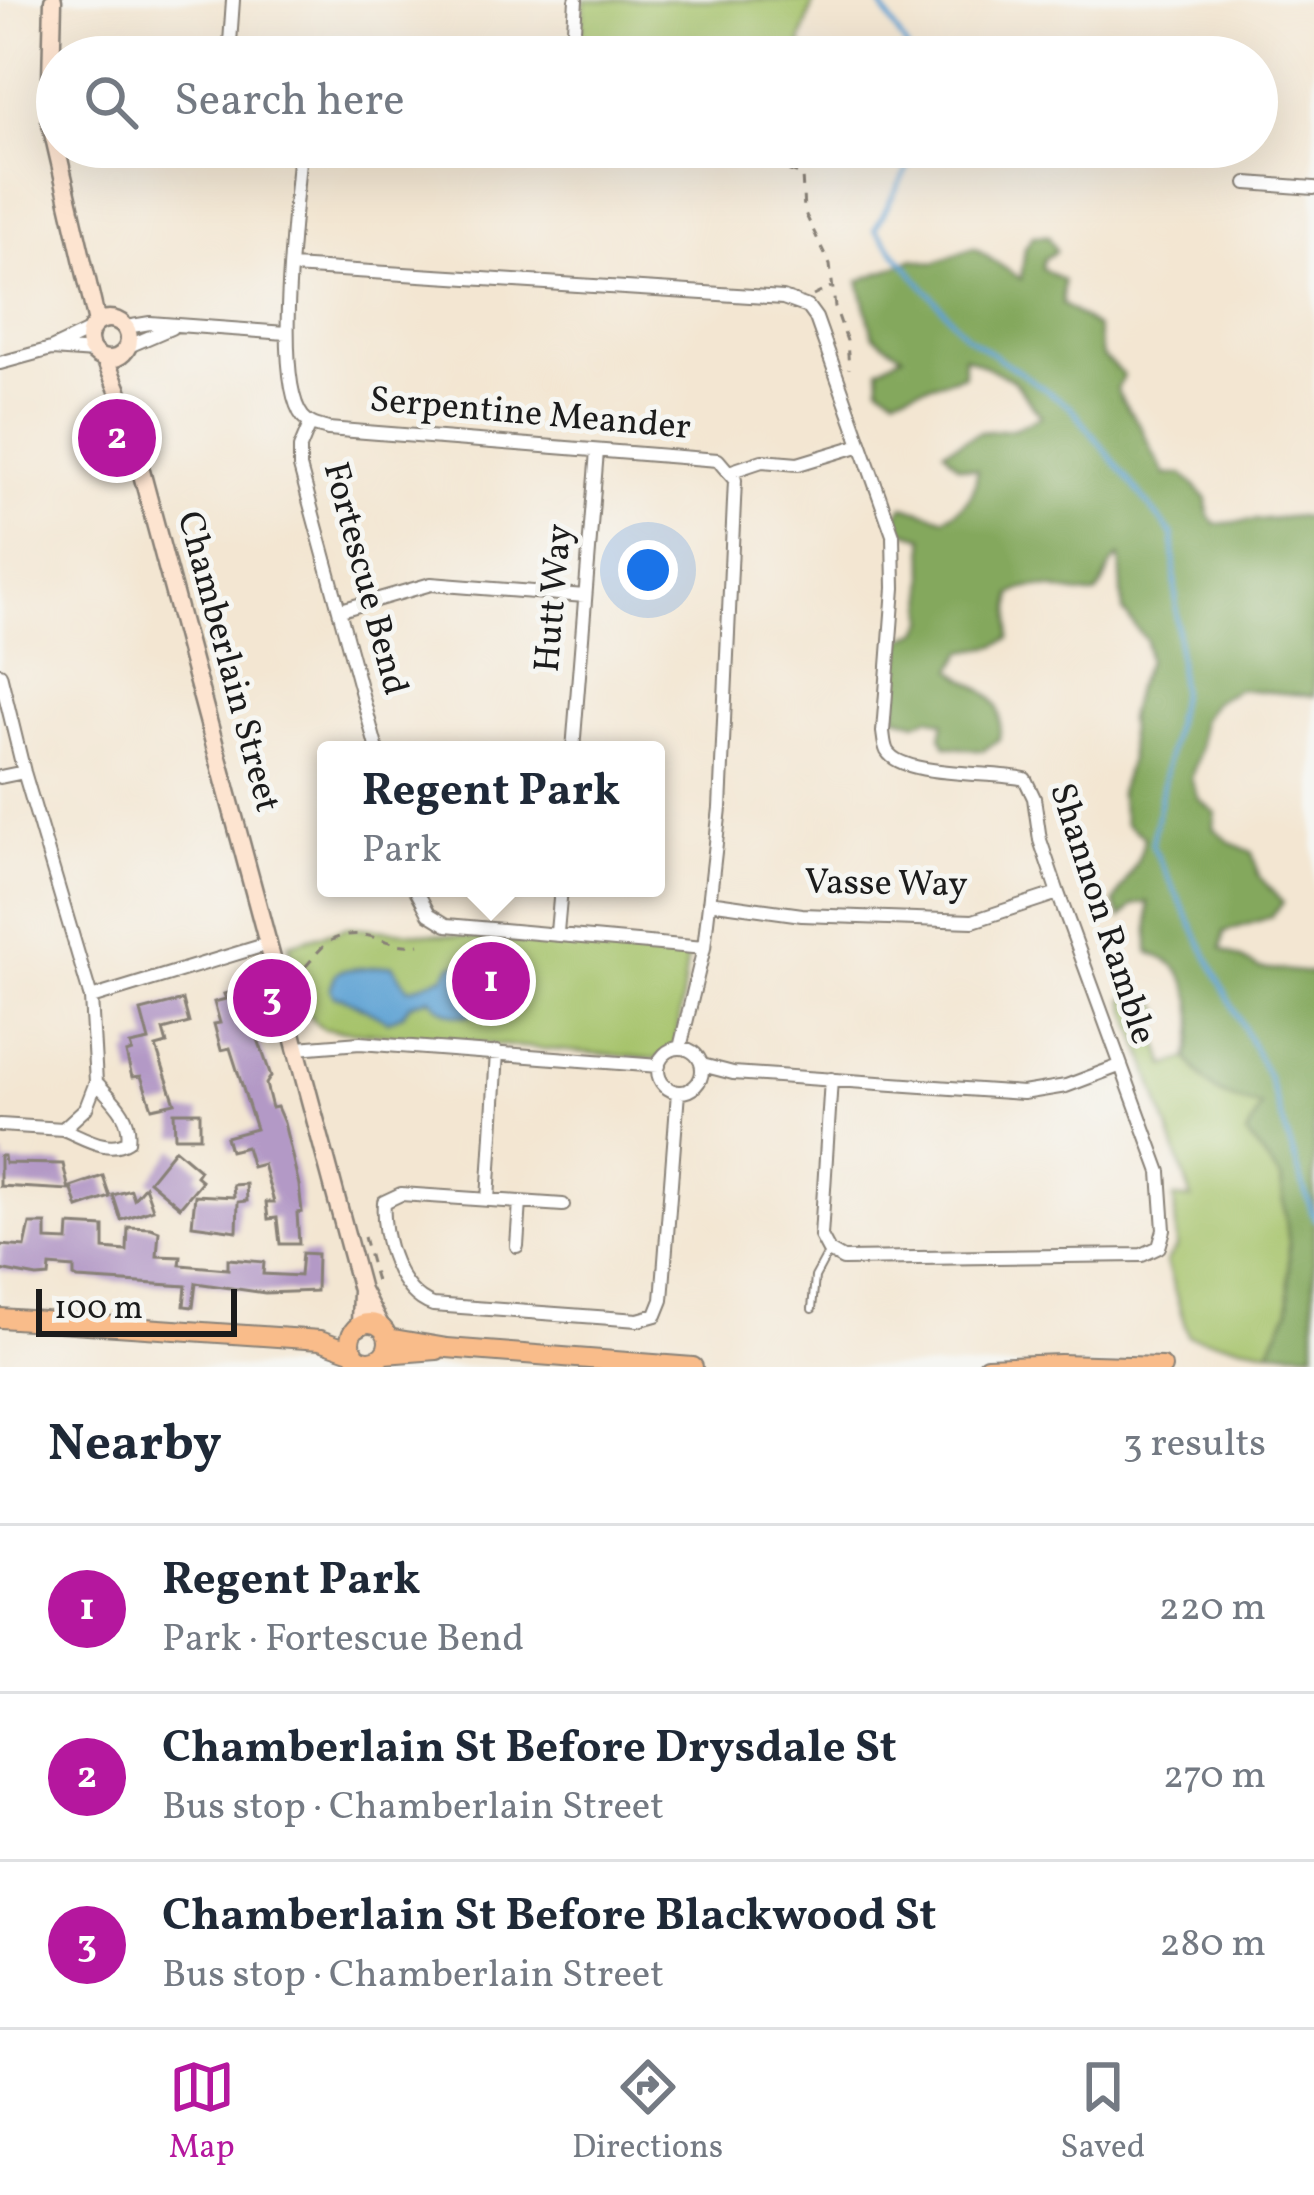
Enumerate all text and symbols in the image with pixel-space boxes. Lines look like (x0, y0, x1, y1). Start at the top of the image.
search box (36, 36, 1278, 168)
icon: search (78, 69, 144, 135)
text: Search here (174, 71, 405, 134)
street label: Serpentine Meander (367, 376, 693, 454)
pin: 2 (78, 393, 156, 483)
street label: Fortescue Bend (309, 457, 419, 701)
street label: Chamberlain Street (163, 506, 291, 818)
street label: Hutt Way (524, 522, 586, 674)
your location (618, 540, 678, 600)
popup (317, 741, 665, 897)
text: Regent Park (362, 761, 620, 824)
street label: Shannon Ramble (1035, 777, 1167, 1051)
text: Park (362, 824, 441, 878)
street label: Vasse Way (804, 859, 968, 911)
pin: 1 (452, 936, 530, 1026)
pin: 3 (233, 953, 311, 1043)
scale bar (36, 1283, 237, 1336)
text: 100 m (54, 1287, 143, 1333)
text: Nearby (48, 1410, 222, 1481)
text: 3 results (1123, 1418, 1266, 1472)
text: Regent Park (162, 1550, 421, 1613)
text: 1 (79, 1582, 95, 1636)
text: 220 m (1159, 1582, 1266, 1636)
text: Park · Fortescue Bend (162, 1613, 524, 1667)
text: Chamberlain St Before Drysdale St (162, 1718, 897, 1781)
text: 2 (77, 1750, 97, 1804)
text: 270 m (1163, 1750, 1266, 1804)
text: Bus stop · Chamberlain Street (162, 1781, 664, 1835)
text: Chamberlain St Before Blackwood St (162, 1886, 937, 1949)
text: 3 (77, 1918, 97, 1972)
text: 280 m (1159, 1918, 1266, 1972)
text: Bus stop · Chamberlain Street (162, 1949, 664, 2003)
tab: Map (169, 2054, 235, 2172)
tab: Directions (572, 2054, 723, 2172)
tab: Saved (1060, 2054, 1145, 2172)

